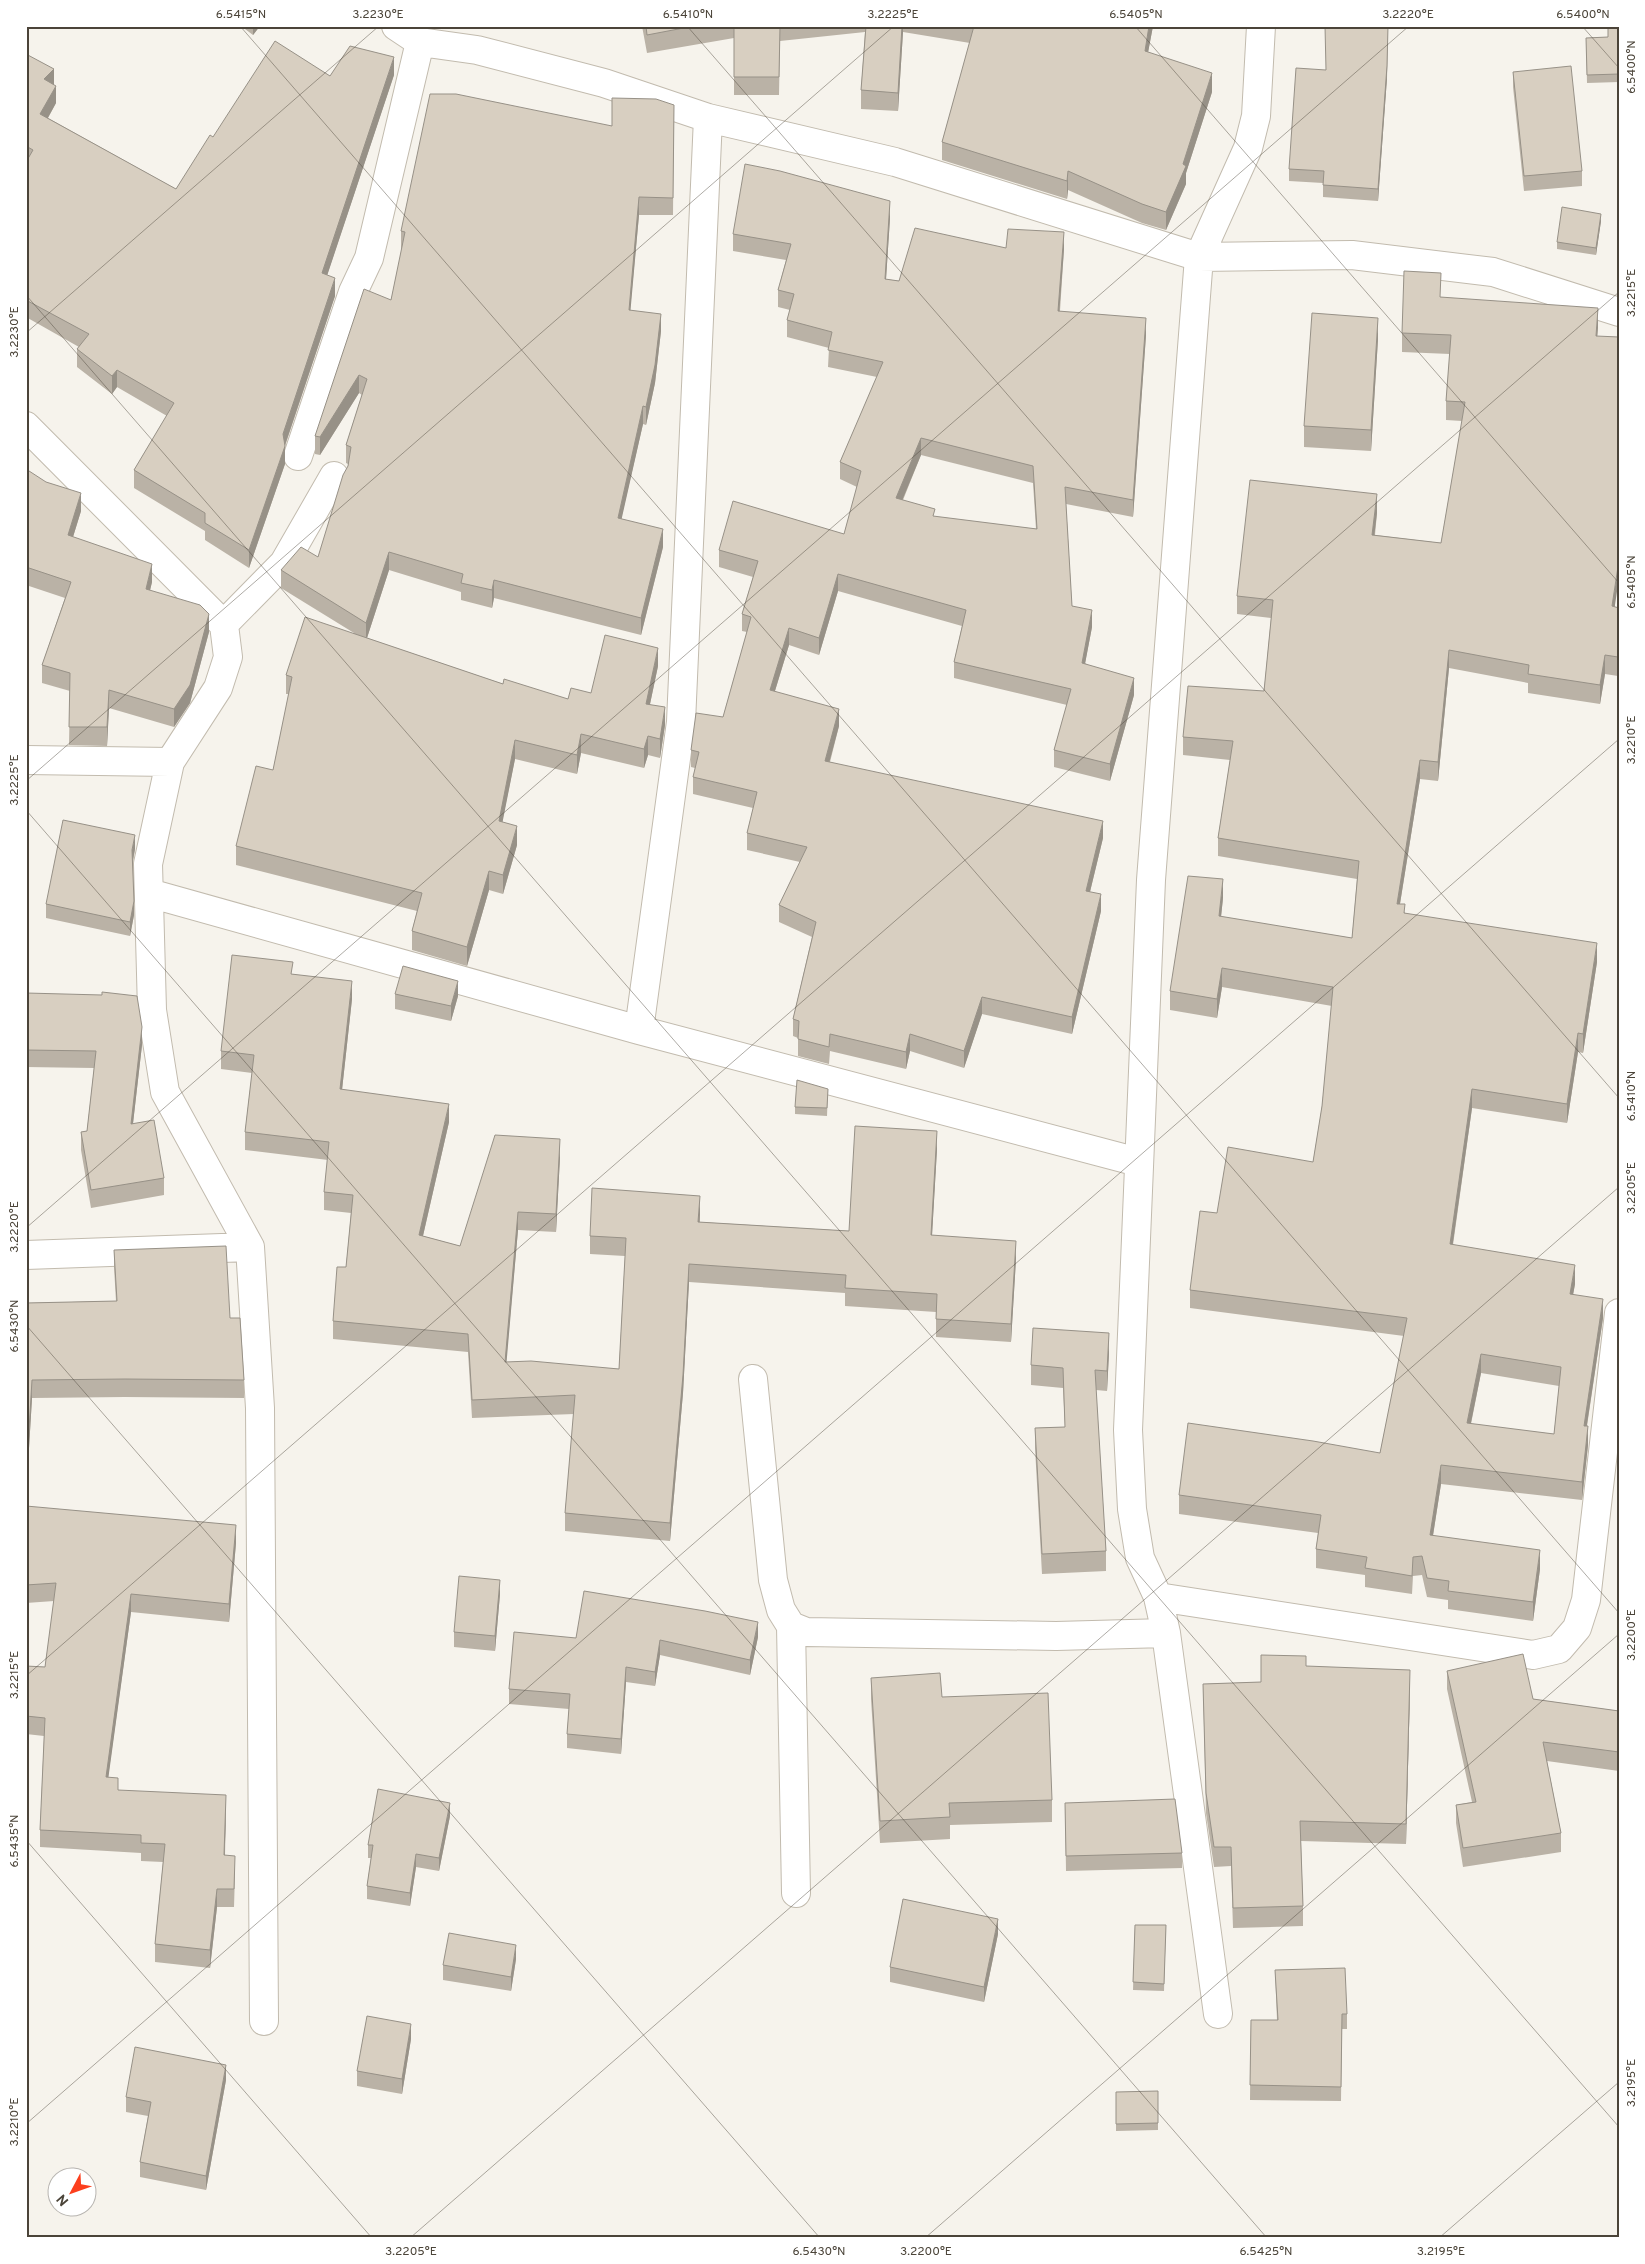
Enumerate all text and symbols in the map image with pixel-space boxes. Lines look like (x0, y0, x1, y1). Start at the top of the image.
text: 6.5415°N (216, 7, 266, 23)
text: 3.2230°E (352, 7, 404, 23)
text: 6.5410°N (663, 7, 713, 23)
text: 3.2225°E (867, 7, 919, 23)
text: 6.5405°N (1109, 7, 1163, 23)
text: 3.2220°E (1382, 7, 1434, 23)
text: 6.5400°N (1556, 7, 1610, 23)
text: 6.5400°N (1624, 40, 1640, 94)
text: 3.2215°E (1624, 269, 1640, 317)
text: 3.2230°E (7, 306, 23, 358)
text: 6.5405°N (1624, 555, 1640, 609)
text: 3.2210°E (1624, 716, 1640, 764)
text: 3.2225°E (7, 754, 23, 806)
text: 6.5410°N (1624, 1071, 1640, 1121)
text: 3.2205°E (1624, 1162, 1640, 1214)
text: 3.2220°E (7, 1201, 23, 1253)
text: 6.5430°N (7, 1299, 23, 1353)
text: 3.2200°E (1624, 1609, 1640, 1661)
text: 3.2215°E (7, 1651, 23, 1699)
text: 6.5435°N (7, 1814, 23, 1868)
text: 3.2195°E (1624, 2059, 1640, 2107)
text: 3.2210°E (7, 2098, 23, 2146)
north arrow (48, 2166, 98, 2216)
text: N (54, 2190, 73, 2209)
text: 3.2205°E (385, 2244, 437, 2260)
text: 6.5430°N (792, 2244, 846, 2260)
text: 3.2200°E (900, 2244, 952, 2260)
text: 6.5425°N (1239, 2244, 1293, 2260)
text: 3.2195°E (1417, 2244, 1465, 2260)

